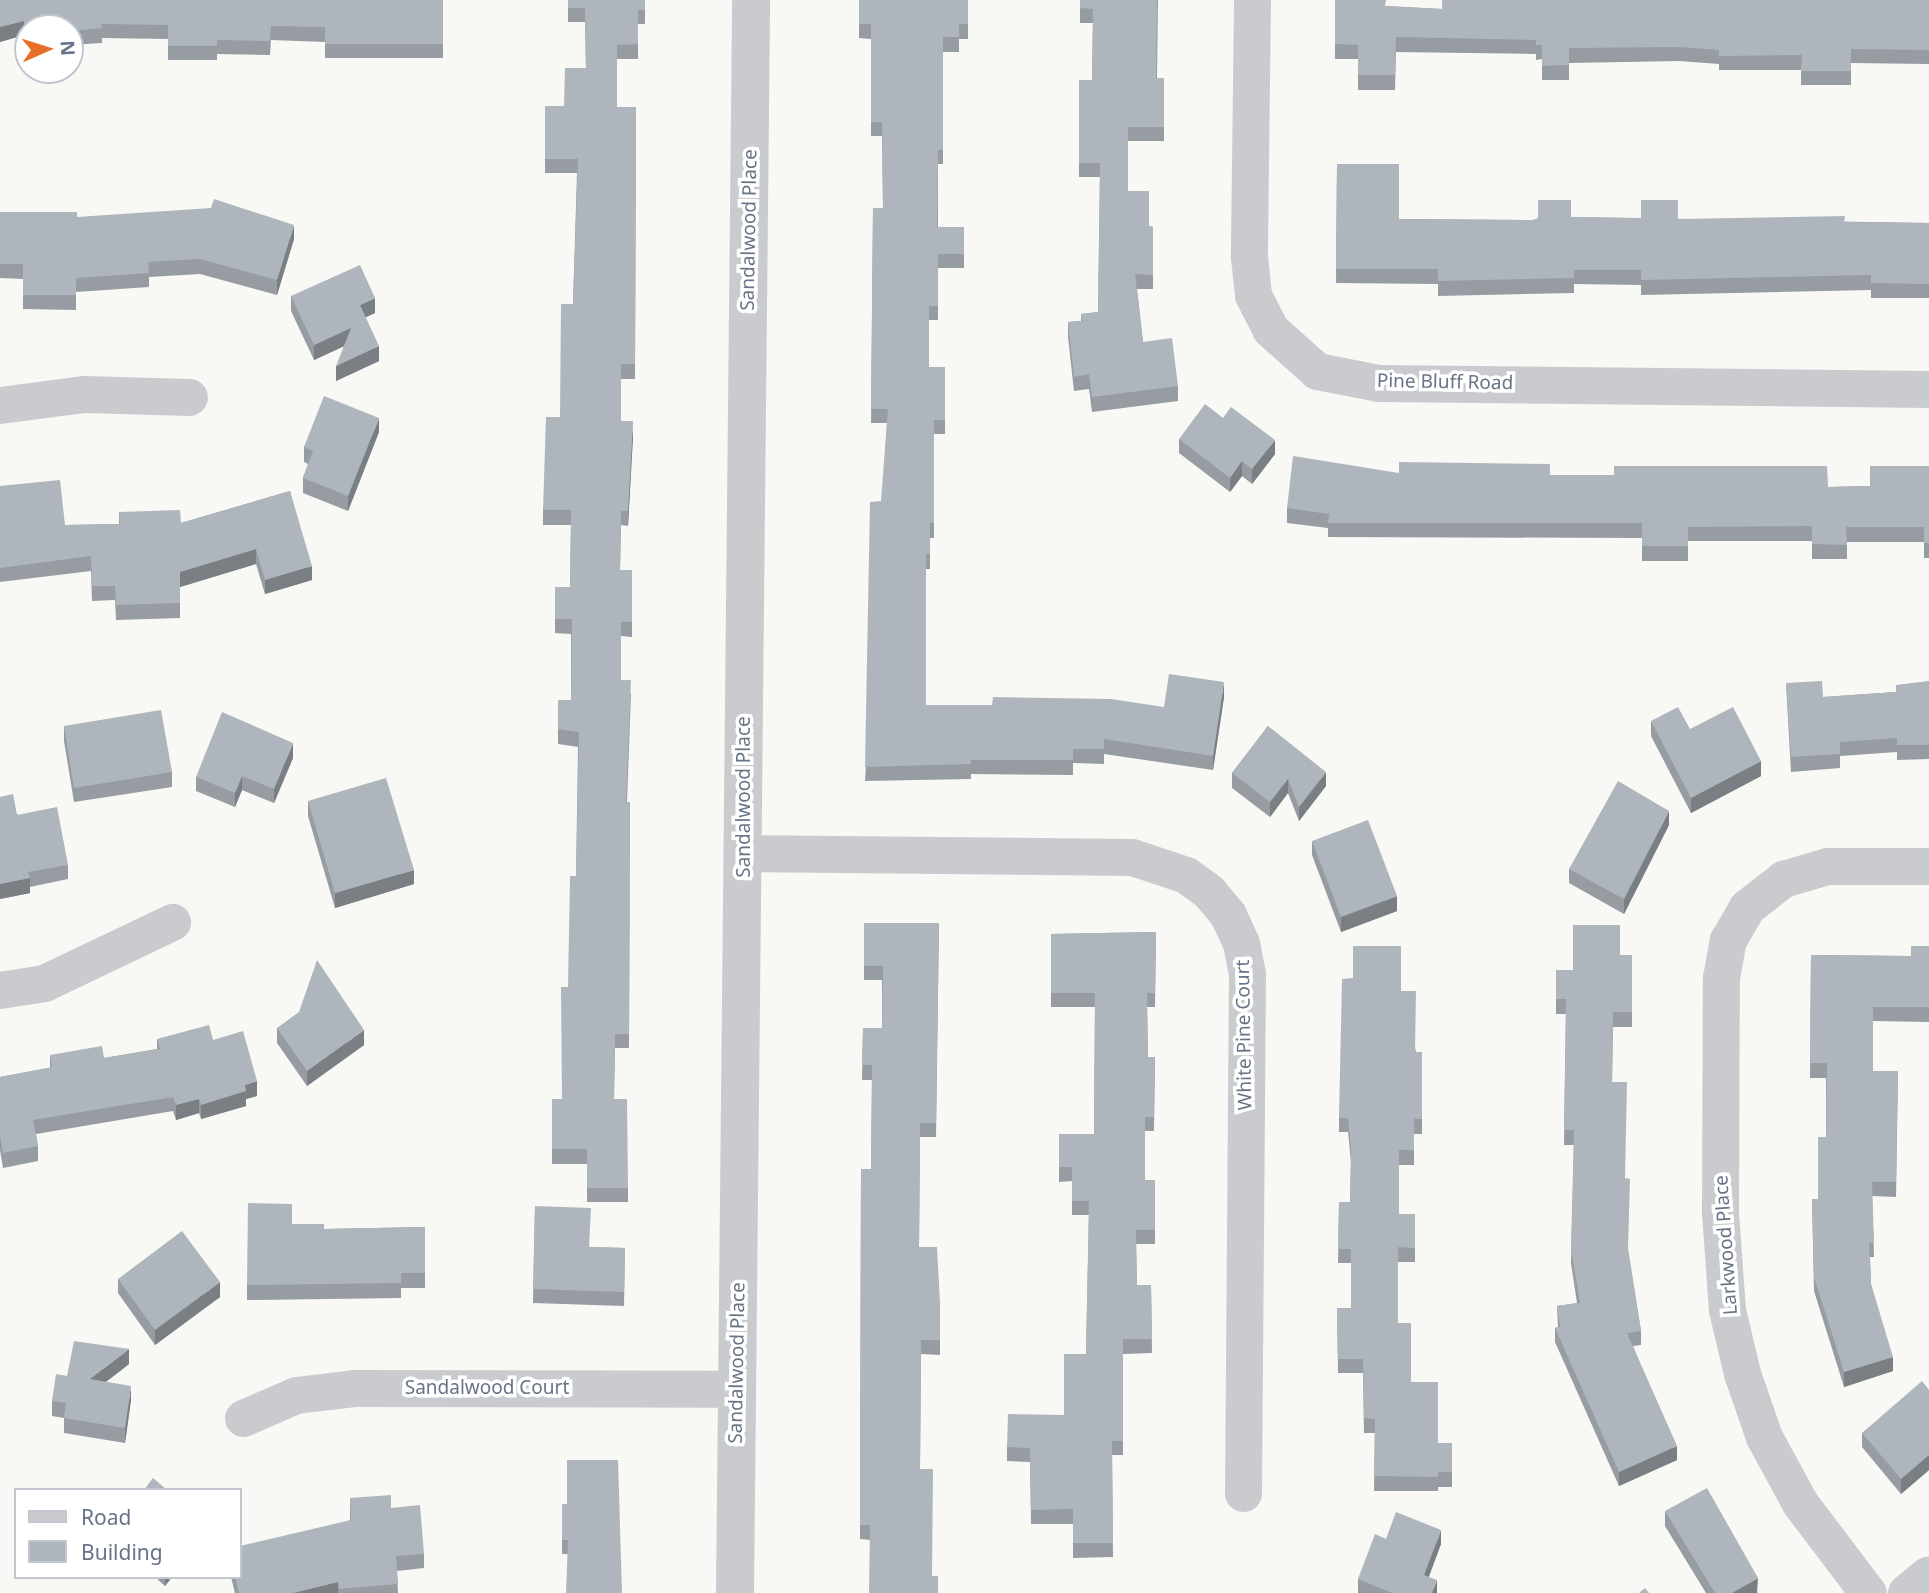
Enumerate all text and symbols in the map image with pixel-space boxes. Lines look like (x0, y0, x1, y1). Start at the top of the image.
north arrow (14, 14, 84, 84)
text: N (55, 40, 81, 56)
street label: Sandalwood Place (736, 149, 762, 311)
street label: Pine Bluff Road (1377, 369, 1513, 395)
street label: Sandalwood Place (733, 716, 755, 878)
street label: White Pine Court (1231, 960, 1257, 1110)
street label: Larkwood Place (1710, 1174, 1742, 1316)
street label: Sandalwood Place (724, 1282, 750, 1444)
street label: Sandalwood Court (405, 1377, 569, 1399)
legend (14, 1488, 242, 1579)
text: Road (81, 1503, 131, 1531)
text: Building (81, 1538, 163, 1566)

